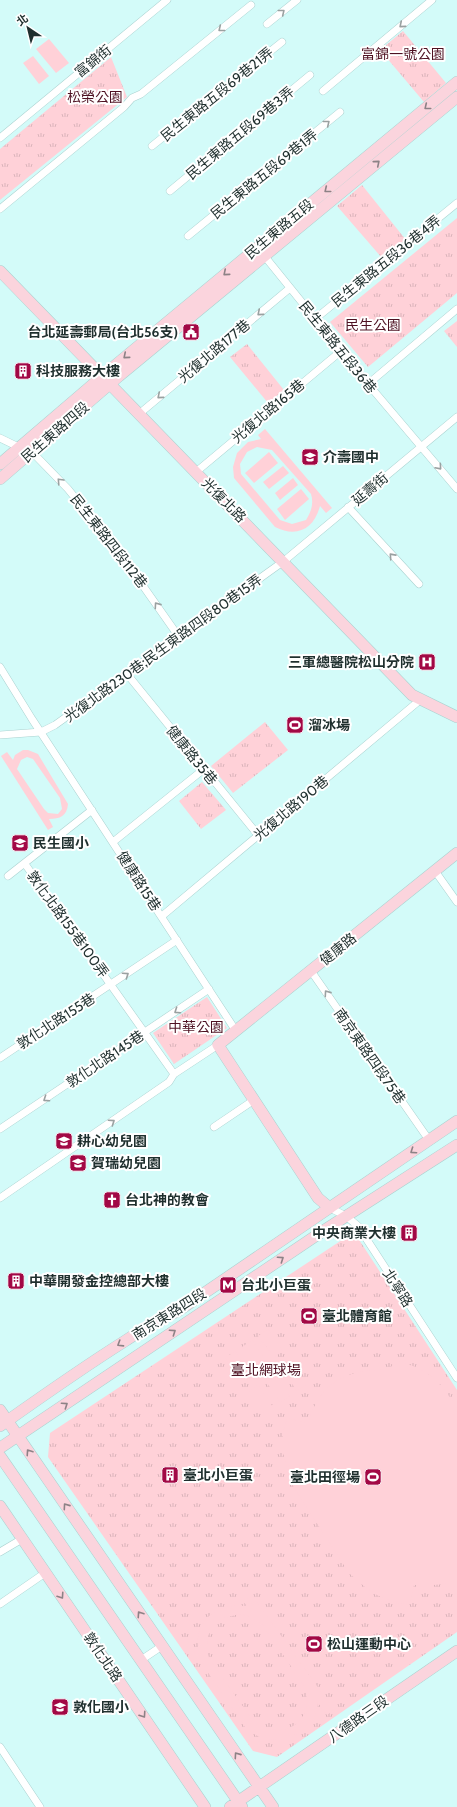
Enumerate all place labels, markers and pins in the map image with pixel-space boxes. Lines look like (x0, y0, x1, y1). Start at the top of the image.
public building icon: 台北延壽郵局(台北56支) (181, 322, 201, 342)
place label: 台北延壽郵局(台北56支) (27, 323, 178, 341)
building icon: 科技服務大樓 (13, 361, 33, 381)
place label: 科技服務大樓 (36, 362, 120, 380)
school or university icon: 介壽國中 (300, 447, 320, 467)
place label: 介壽國中 (323, 448, 379, 466)
hospital icon: 三軍總醫院松山分院 (417, 652, 437, 672)
place label: 三軍總醫院松山分院 (288, 653, 414, 671)
sports icon: 溜冰場 (285, 715, 305, 735)
place label: 溜冰場 (308, 716, 350, 734)
school or university icon: 民生國小 (10, 833, 30, 853)
place label: 民生國小 (33, 834, 89, 852)
school or university icon: 耕心幼兒園 (54, 1131, 74, 1151)
place label: 耕心幼兒園 (77, 1132, 147, 1150)
school or university icon: 賀瑞幼兒園 (68, 1153, 88, 1173)
place label: 賀瑞幼兒園 (91, 1154, 161, 1172)
church icon: 台北神的教會 (102, 1190, 122, 1210)
place label: 台北神的教會 (125, 1191, 209, 1209)
building icon: 中央商業大樓 (399, 1223, 419, 1243)
place label: 中央商業大樓 (312, 1224, 396, 1242)
building icon: 中華開發金控總部大樓 (6, 1271, 26, 1291)
place label: 中華開發金控總部大樓 (29, 1272, 169, 1290)
metro station icon: 台北小巨蛋 (218, 1275, 238, 1295)
place label: 台北小巨蛋 (241, 1276, 311, 1294)
sports icon: 臺北體育館 (299, 1306, 319, 1326)
place label: 臺北體育館 (322, 1307, 392, 1325)
building icon: 臺北小巨蛋 (160, 1465, 180, 1485)
place label: 臺北小巨蛋 (183, 1466, 253, 1484)
sports icon: 臺北田徑場 (363, 1467, 383, 1487)
place label: 臺北田徑場 (290, 1468, 360, 1486)
sports icon: 松山運動中心 (304, 1634, 324, 1654)
place label: 松山運動中心 (327, 1635, 411, 1653)
school or university icon: 敦化國小 (50, 1697, 70, 1717)
place label: 敦化國小 (73, 1698, 129, 1716)

